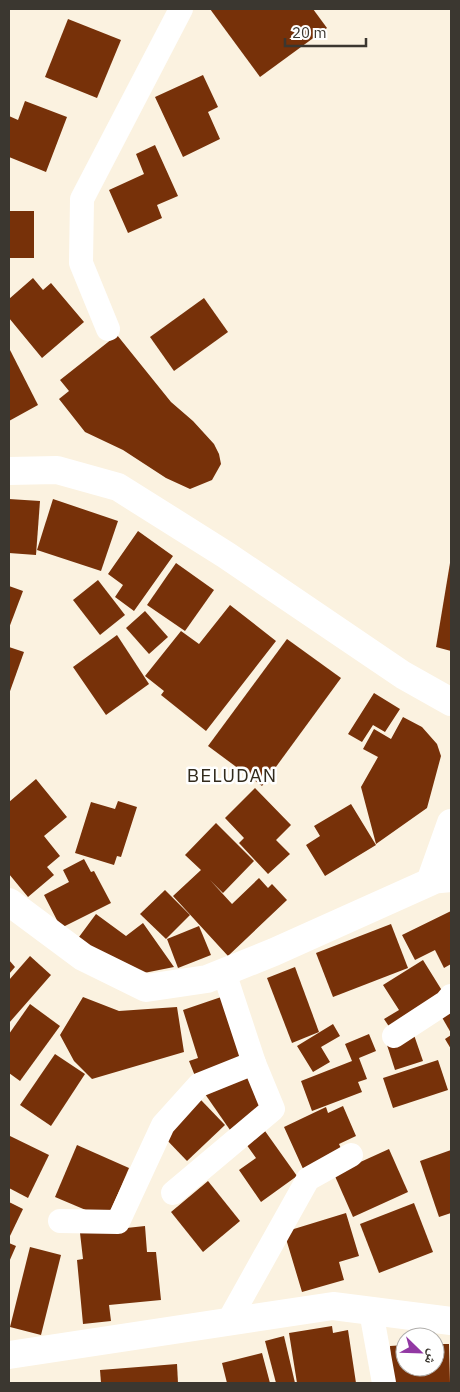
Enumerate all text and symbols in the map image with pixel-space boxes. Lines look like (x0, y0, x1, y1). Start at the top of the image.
scale bar (285, 15, 366, 47)
text: 20 m (292, 23, 327, 42)
district label: BELUDAN (187, 763, 277, 787)
north arrow (395, 1327, 445, 1377)
text: ش (421, 1347, 443, 1368)

